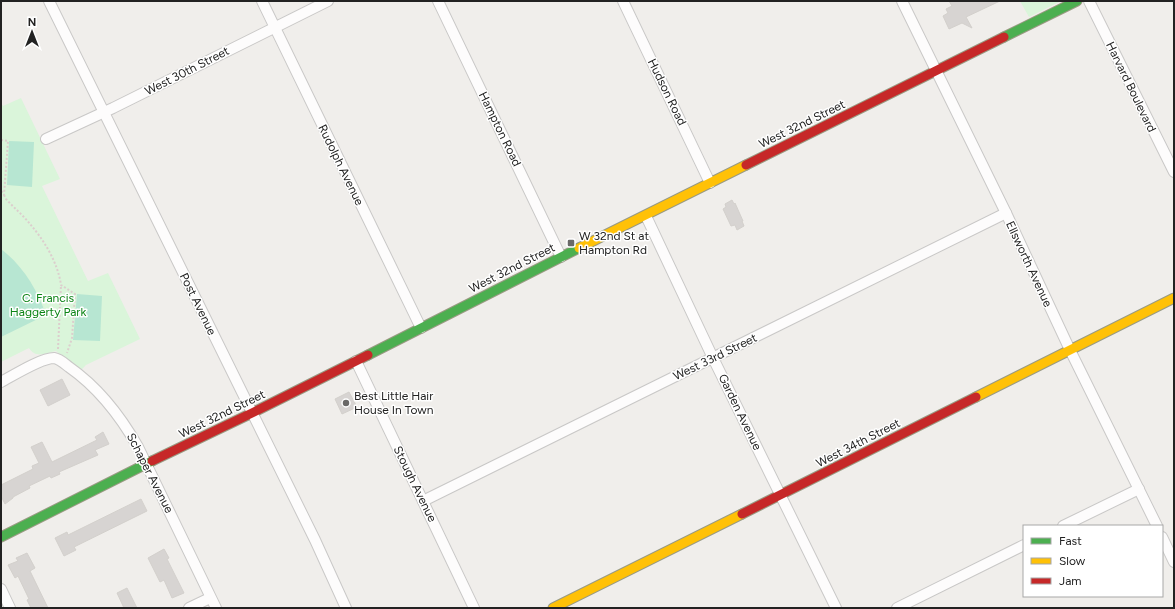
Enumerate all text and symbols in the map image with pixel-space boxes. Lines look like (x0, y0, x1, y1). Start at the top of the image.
north arrow (12, 12, 52, 52)
text: N (28, 16, 36, 29)
street label: Harvard Boulevard (1103, 40, 1159, 134)
street label: West 30th Street (143, 44, 232, 98)
street label: Hudson Road (645, 56, 689, 128)
street label: Hampton Road (476, 89, 524, 169)
street label: West 32nd Street (757, 97, 848, 151)
street label: Rudolph Avenue (315, 122, 367, 208)
street label: Ellsworth Avenue (1003, 219, 1055, 310)
place label: W 32nd St at Hampton Rd (579, 229, 649, 257)
marker: W 32nd St at Hampton Rd (566, 238, 576, 248)
street label: West 32nd Street (467, 240, 558, 296)
street label: Post Avenue (177, 271, 219, 338)
park label: C. Francis Haggerty Park (10, 291, 86, 319)
street label: West 33rd Street (671, 330, 760, 383)
street label: Garden Avenue (715, 372, 765, 453)
street label: West 32nd Street (177, 387, 268, 441)
place label: Best Little Hair House In Town (354, 389, 434, 417)
marker: Best Little Hair House In Town (341, 398, 351, 408)
street label: West 34th Street (814, 416, 903, 470)
street label: Schaper Avenue (124, 431, 176, 516)
street label: Stough Avenue (391, 444, 440, 525)
legend (1023, 525, 1163, 597)
text: Fast (1059, 534, 1082, 548)
text: Slow (1059, 554, 1086, 568)
text: Jam (1059, 574, 1082, 588)

